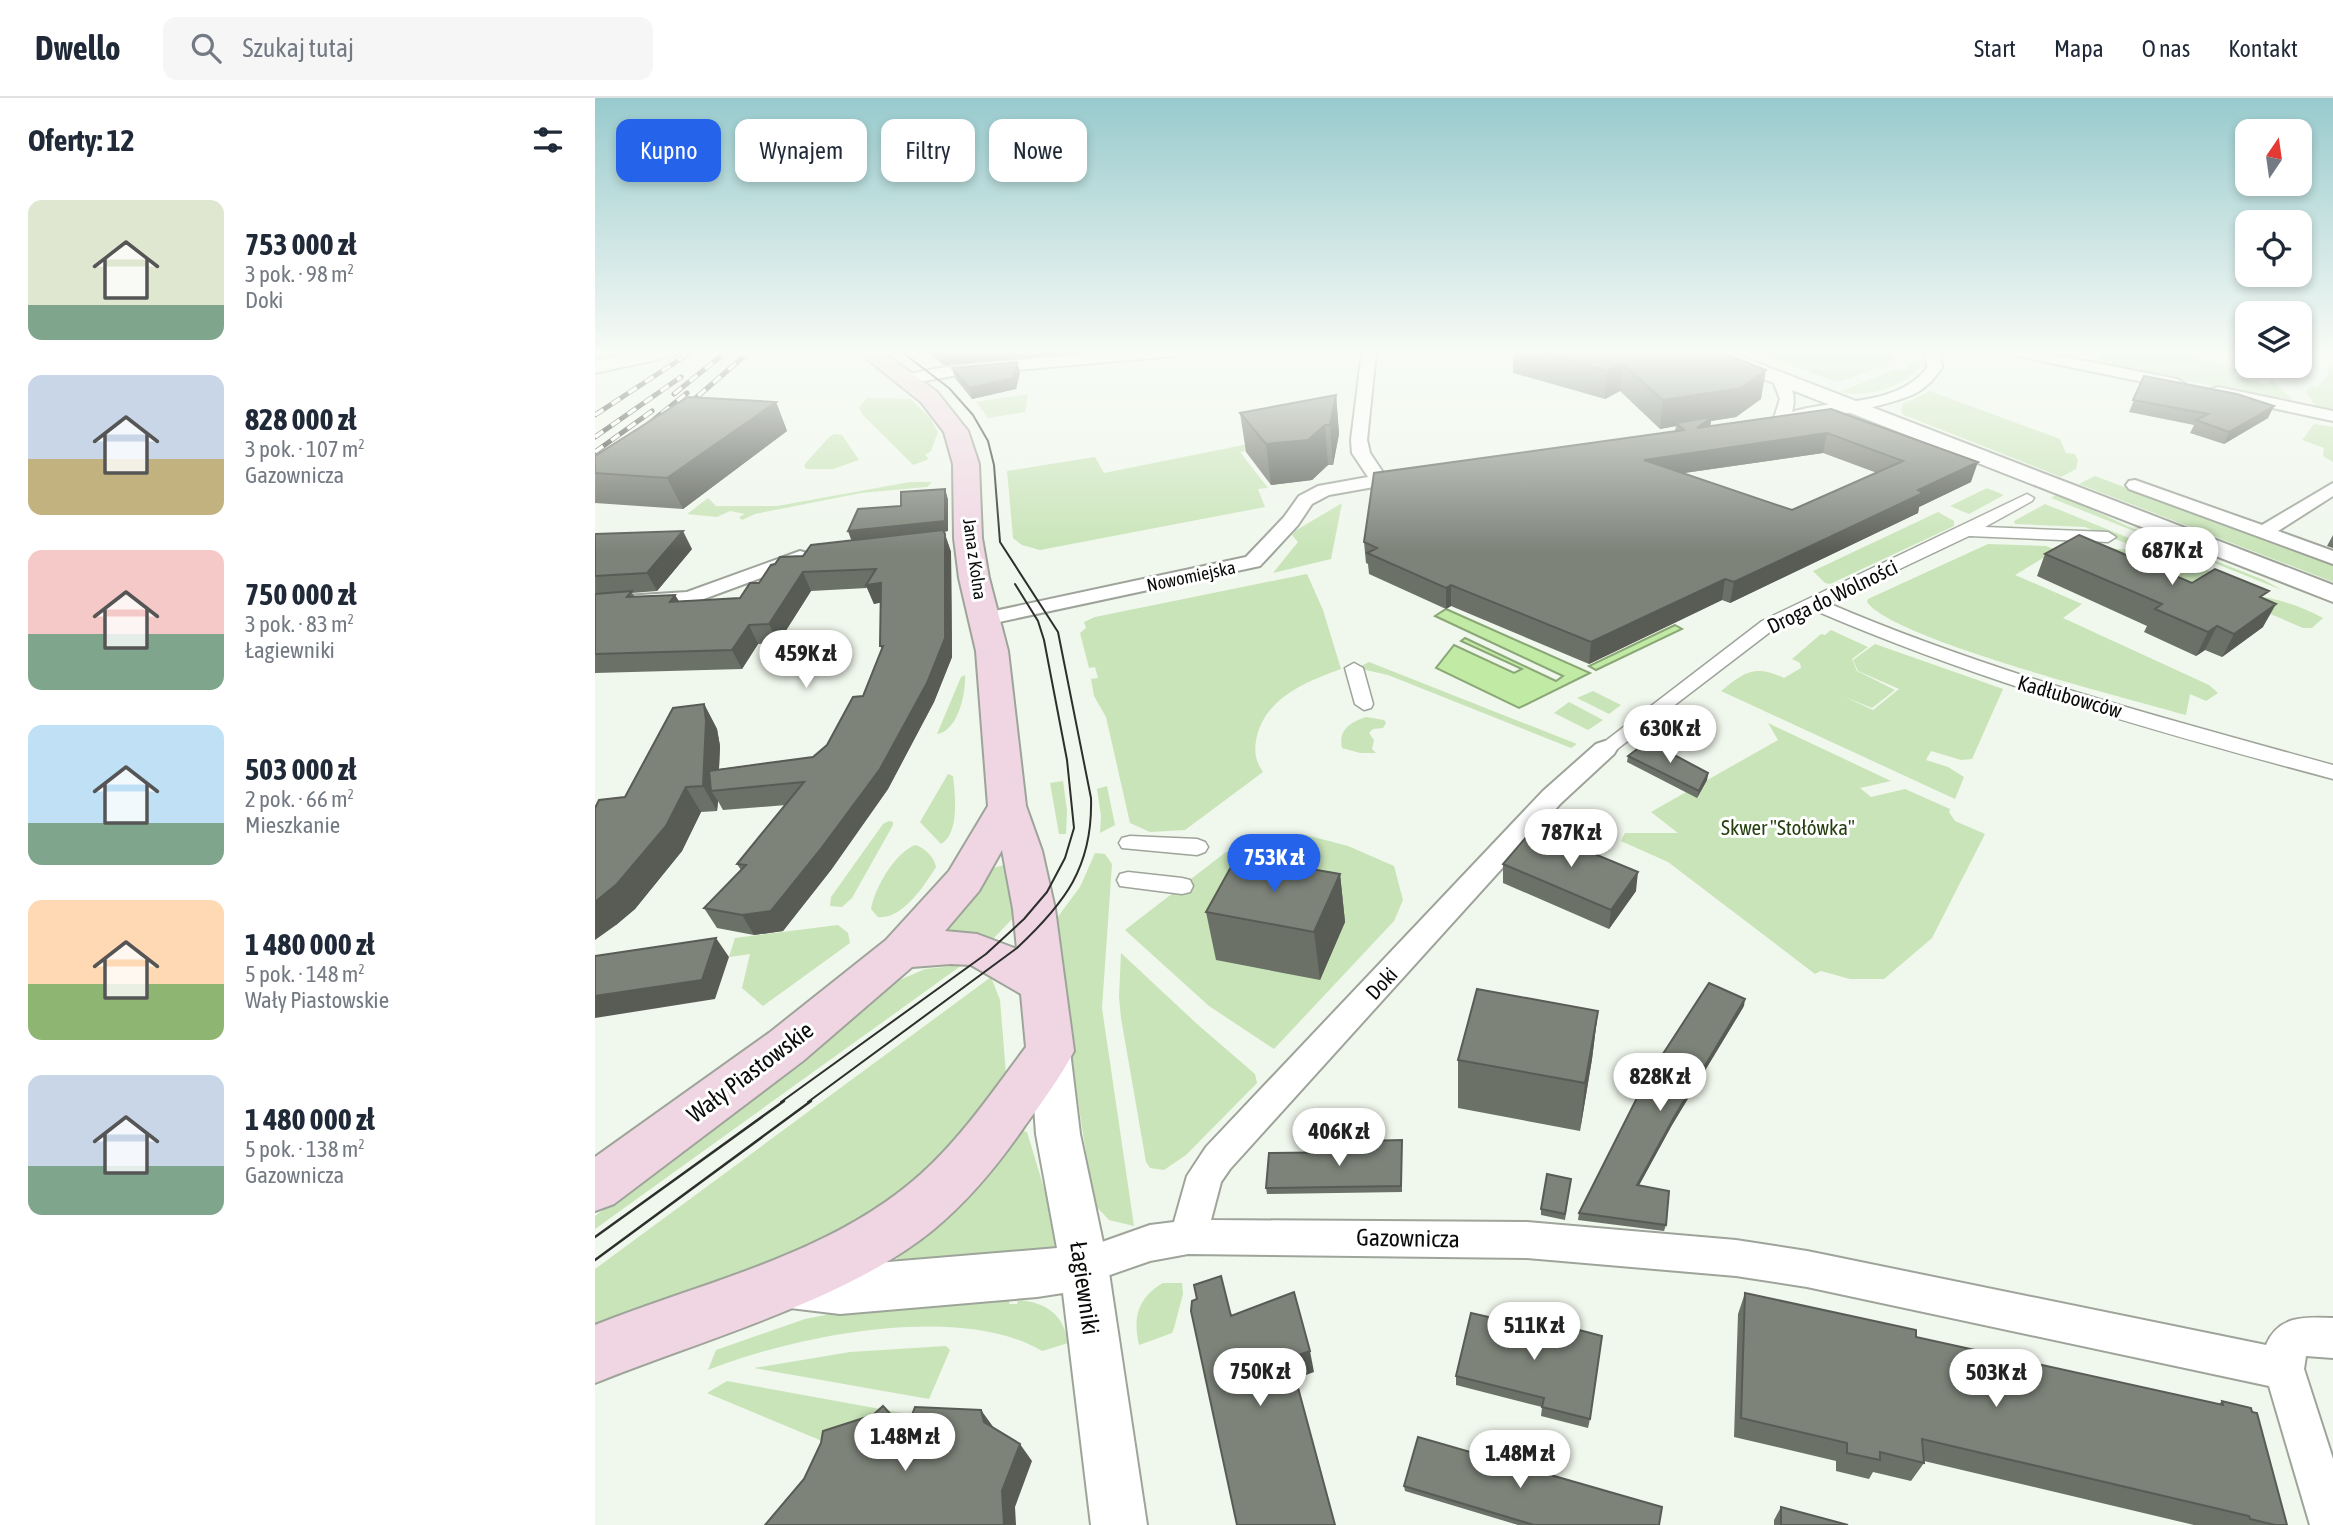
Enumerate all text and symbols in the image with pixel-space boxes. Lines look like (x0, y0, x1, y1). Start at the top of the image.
search box (163, 17, 653, 80)
text: Dwello (35, 29, 121, 67)
icon: search (187, 29, 225, 67)
text: Szukaj tutaj (243, 33, 354, 63)
text: Start (1974, 35, 2016, 62)
text: Mapa (2054, 35, 2104, 62)
text: O nas (2142, 35, 2190, 62)
text: Kontakt (2228, 35, 2298, 62)
chip: Kupno (616, 119, 721, 182)
chip: Wynajem (735, 119, 867, 182)
chip: Filtry (881, 119, 975, 182)
chip: Nowe (989, 119, 1087, 182)
north arrow (2235, 119, 2312, 196)
map controls (2235, 119, 2312, 378)
icon: filters (529, 121, 567, 159)
text: Oferty: 12 (28, 123, 135, 157)
button: locate (2235, 210, 2312, 287)
text: 753 000 zł (245, 227, 357, 261)
icon: home (84, 228, 168, 312)
text: 3 pok. · 98 m² (245, 261, 354, 287)
text: Doki (245, 287, 283, 313)
button: layers (2235, 301, 2312, 378)
text: 828 000 zł (245, 402, 357, 436)
icon: home (84, 403, 168, 487)
text: 3 pok. · 107 m² (245, 436, 365, 462)
text: Gazownicza (245, 462, 344, 488)
street label: Jana z Kolna (959, 517, 991, 601)
pin: 687K zł (2107, 528, 2237, 587)
text: 687K zł (2141, 537, 2203, 563)
street label: Droga do Wolności (1763, 554, 1901, 638)
street label: Nowomiejska (1145, 556, 1237, 596)
text: 750 000 zł (245, 577, 357, 611)
icon: home (84, 578, 168, 662)
text: 3 pok. · 83 m² (245, 611, 354, 637)
pin: 459K zł (741, 630, 871, 690)
text: Łagiewniki (245, 637, 335, 663)
text: 459K zł (775, 640, 837, 666)
street label: Kadłubowców (2015, 670, 2125, 722)
pin: 630K zł (1605, 706, 1735, 765)
text: 630K zł (1639, 715, 1701, 741)
text: 503 000 zł (245, 752, 357, 786)
icon: home (84, 753, 168, 837)
text: 2 pok. · 66 m² (245, 786, 354, 812)
pin: 787K zł (1506, 810, 1636, 869)
text: Mieszkanie (245, 812, 340, 838)
park label: Skwer "Stołówka" (1721, 815, 1855, 839)
text: 787K zł (1540, 819, 1602, 845)
pin: 753K zł (1209, 834, 1339, 894)
text: 753K zł (1243, 844, 1305, 870)
text: 1 480 000 zł (245, 927, 375, 961)
icon: home (84, 928, 168, 1012)
text: 5 pok. · 148 m² (245, 961, 365, 987)
street label: Doki (1360, 962, 1402, 1004)
text: Wały Piastowskie (245, 987, 389, 1013)
street label: Wały Piastowskie (682, 1016, 818, 1128)
pin: 828K zł (1595, 1054, 1725, 1113)
text: 828K zł (1629, 1063, 1691, 1089)
text: 1 480 000 zł (245, 1102, 375, 1136)
icon: home (84, 1103, 168, 1187)
pin: 406K zł (1274, 1108, 1404, 1168)
text: 406K zł (1308, 1118, 1370, 1144)
text: 5 pok. · 138 m² (245, 1136, 365, 1162)
text: Gazownicza (245, 1162, 344, 1188)
street label: Gazownicza (1356, 1224, 1460, 1252)
street label: Łagiewniki (1065, 1240, 1105, 1336)
pin: 511K zł (1469, 1302, 1599, 1362)
text: 511K zł (1503, 1312, 1565, 1338)
pin: 750K zł (1195, 1348, 1325, 1408)
pin: 503K zł (1931, 1350, 2061, 1409)
text: 750K zł (1229, 1358, 1291, 1384)
text: 503K zł (1965, 1359, 2027, 1385)
pin: 1.48M zł (833, 1414, 977, 1473)
text: 1.48M zł (870, 1423, 940, 1449)
pin: 1.48M zł (1448, 1430, 1592, 1490)
text: 1.48M zł (1485, 1440, 1555, 1466)

